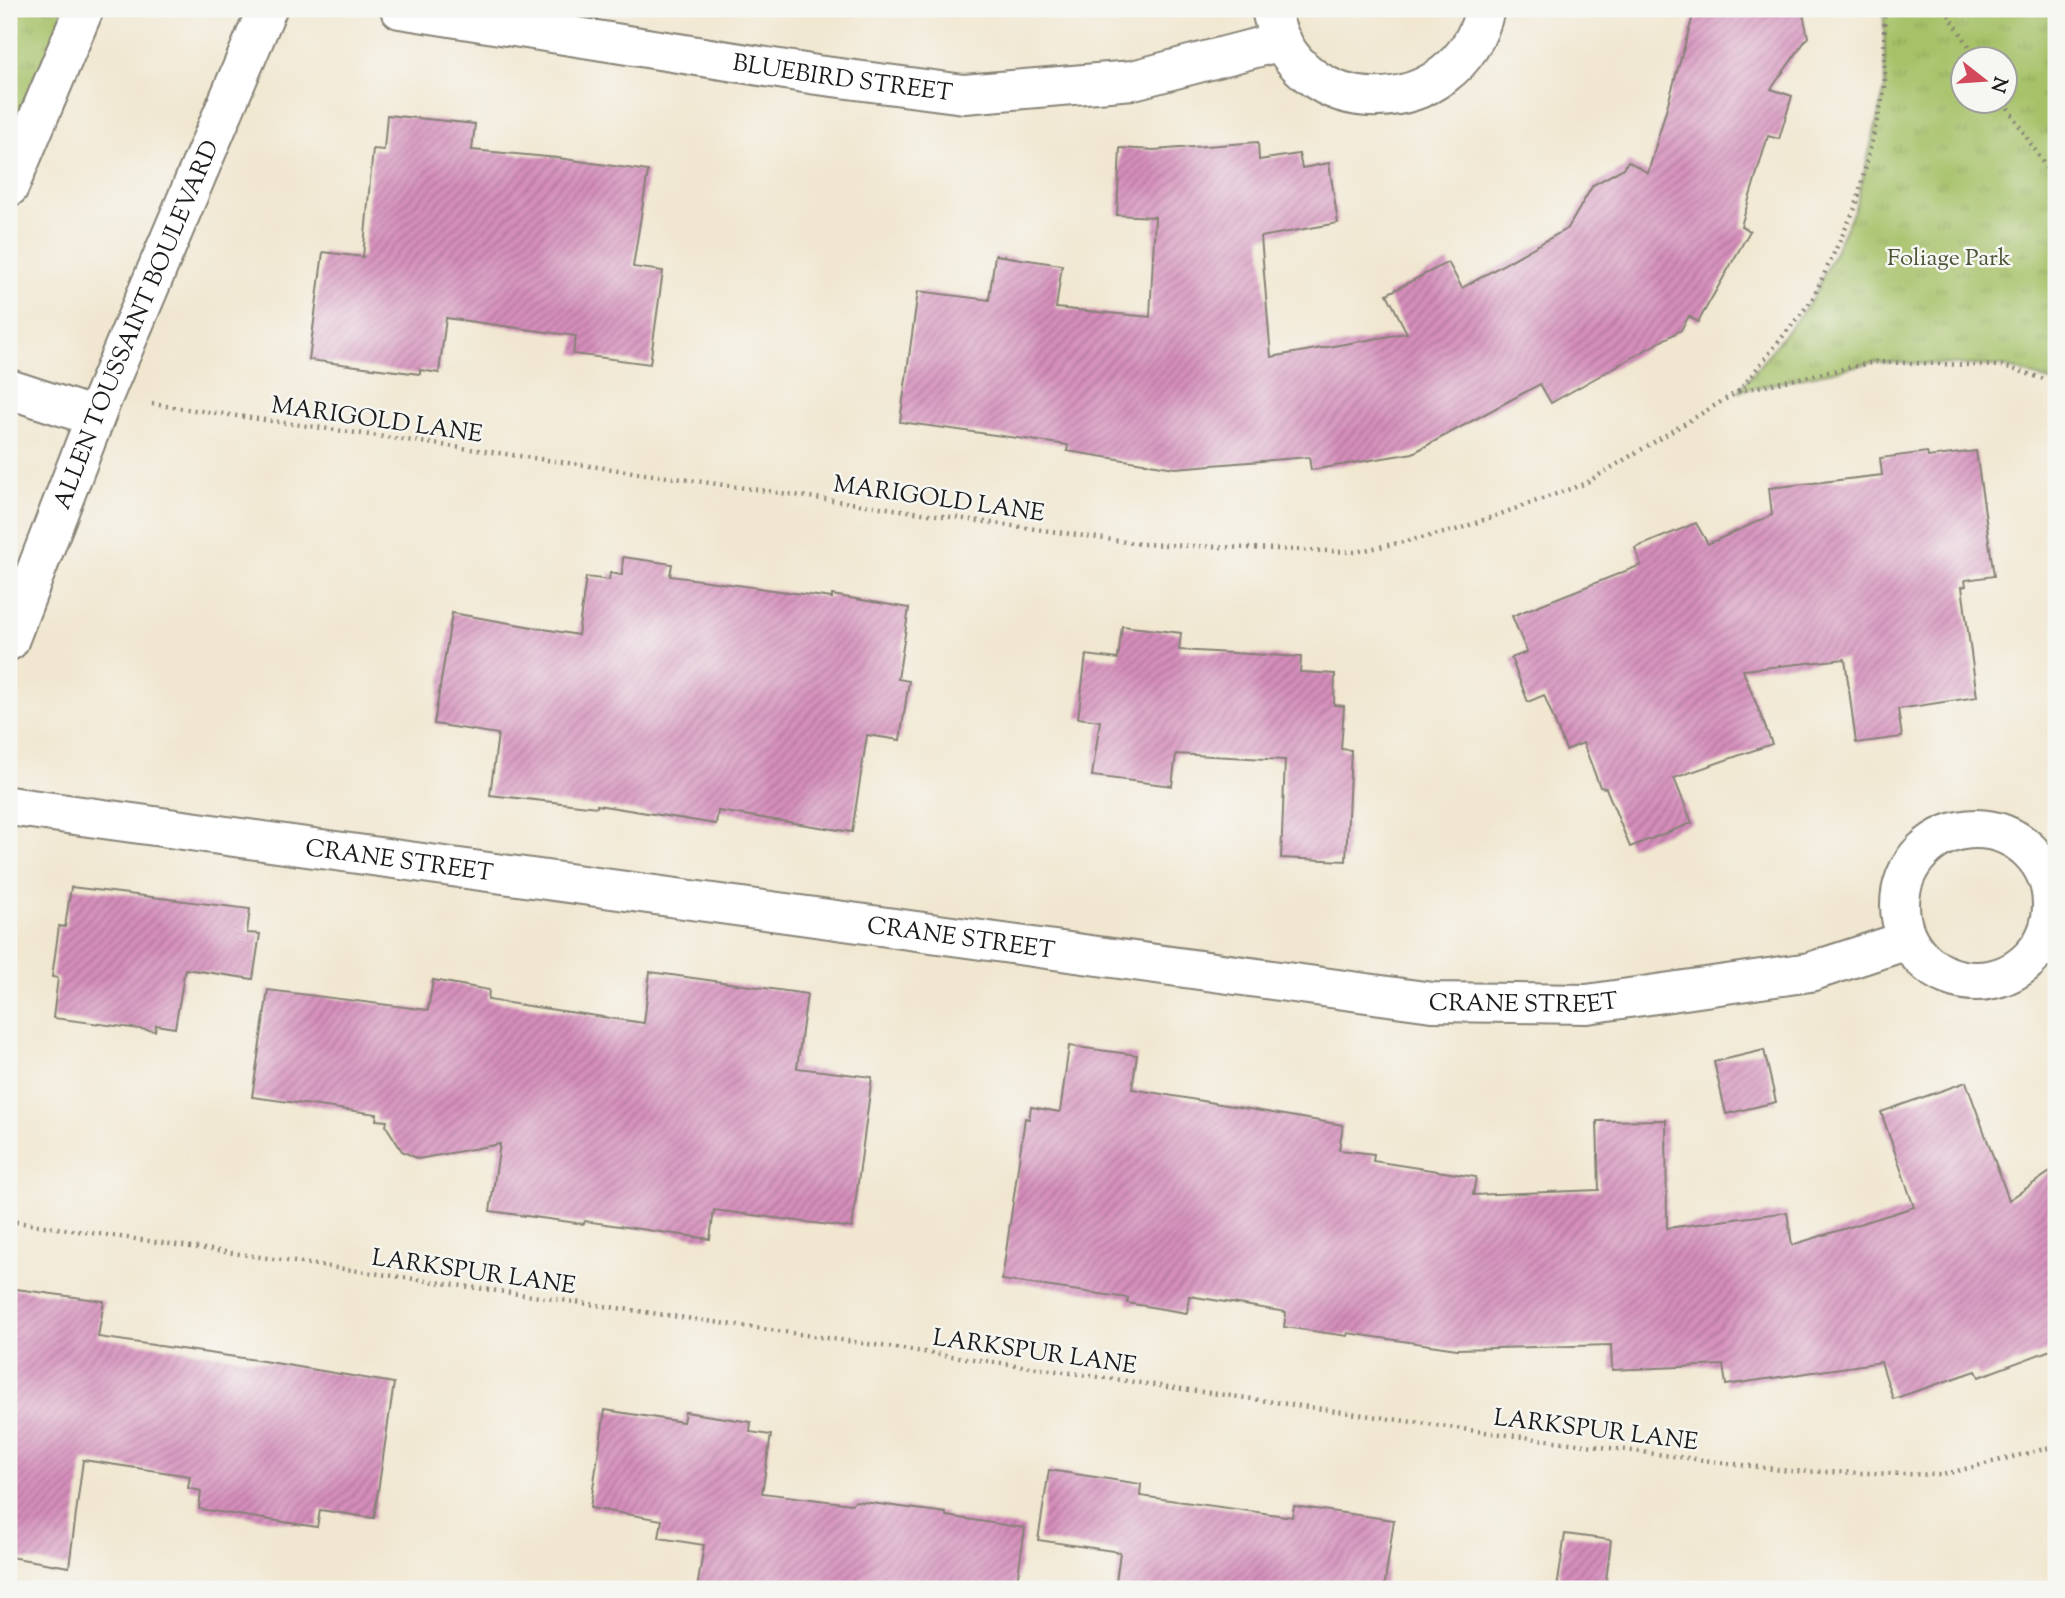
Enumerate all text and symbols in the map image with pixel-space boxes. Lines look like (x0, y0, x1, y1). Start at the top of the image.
north arrow (1950, 46, 2020, 116)
street label: BLUEBIRD STREET (730, 47, 955, 111)
text: N (1983, 73, 2013, 95)
street label: ALLEN TOUSSAINT BOULEVARD (46, 135, 229, 515)
park label: Foliage Park (1887, 242, 2011, 276)
street label: MARIGOLD LANE (269, 389, 485, 453)
street label: MARIGOLD LANE (831, 468, 1047, 532)
street label: CRANE STREET (303, 832, 495, 892)
street label: CRANE STREET (865, 909, 1057, 969)
street label: CRANE STREET (1429, 985, 1621, 1023)
street label: LARKSPUR LANE (370, 1242, 578, 1304)
street label: LARKSPUR LANE (931, 1322, 1139, 1384)
street label: LARKSPUR LANE (1492, 1402, 1700, 1460)

